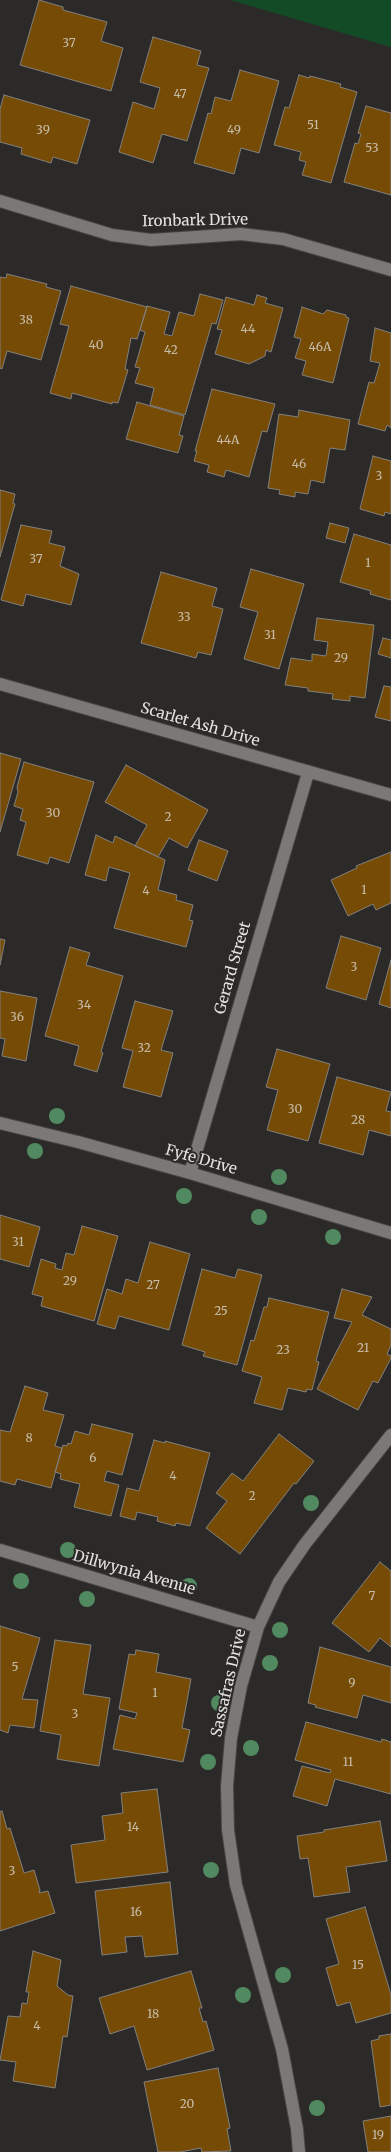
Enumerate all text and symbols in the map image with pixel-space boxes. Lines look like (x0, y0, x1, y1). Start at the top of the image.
house number: 37 (62, 37, 76, 51)
house number: 47 (173, 88, 187, 102)
house number: 51 (307, 119, 319, 133)
house number: 39 (36, 124, 50, 138)
house number: 49 (227, 124, 241, 138)
house number: 53 (365, 142, 379, 156)
street label: Ironbark Drive (142, 211, 248, 231)
house number: 38 (19, 314, 33, 328)
house number: 44 (241, 323, 255, 337)
house number: 40 (89, 339, 103, 353)
house number: 46A (309, 341, 331, 355)
house number: 42 (164, 344, 178, 358)
house number: 44A (216, 434, 240, 448)
house number: 46 (292, 458, 306, 472)
house number: 3 (376, 470, 382, 484)
house number: 37 (29, 553, 43, 567)
house number: 1 (365, 557, 371, 571)
house number: 33 (177, 611, 191, 625)
house number: 31 (264, 629, 276, 643)
house number: 29 (334, 652, 348, 666)
street label: Scarlet Ash Drive (138, 699, 262, 751)
house number: 30 (46, 807, 60, 821)
house number: 2 (164, 811, 172, 825)
house number: 1 (361, 884, 367, 898)
house number: 4 (142, 885, 150, 899)
street label: Gerard Street (211, 920, 255, 1016)
house number: 3 (351, 961, 357, 975)
house number: 34 (77, 999, 91, 1013)
house number: 36 (10, 1011, 24, 1025)
house number: 32 (137, 1042, 151, 1056)
house number: 30 (288, 1103, 302, 1117)
house number: 28 (351, 1114, 365, 1128)
street label: Fyfe Drive (163, 1141, 239, 1179)
house number: 31 (12, 1236, 24, 1250)
house number: 29 (63, 1275, 77, 1289)
house number: 27 (146, 1279, 160, 1293)
house number: 25 (214, 1305, 228, 1319)
house number: 21 (357, 1342, 369, 1356)
house number: 23 (276, 1344, 290, 1358)
house number: 8 (25, 1432, 33, 1446)
house number: 6 (89, 1452, 97, 1466)
house number: 4 (169, 1470, 177, 1484)
house number: 2 (248, 1490, 256, 1504)
street label: Dillwynia Avenue (71, 1547, 197, 1599)
house number: 7 (369, 1590, 375, 1604)
street label: Sassafras Drive (208, 1627, 250, 1739)
house number: 5 (11, 1661, 19, 1675)
house number: 9 (348, 1677, 356, 1691)
house number: 1 (152, 1687, 158, 1701)
house number: 3 (72, 1708, 78, 1722)
house number: 11 (343, 1756, 353, 1770)
house number: 14 (127, 1821, 139, 1835)
house number: 3 (9, 1865, 15, 1879)
house number: 16 (130, 1906, 142, 1920)
house number: 15 (352, 1959, 364, 1973)
house number: 18 (147, 2008, 159, 2022)
house number: 4 (33, 2020, 41, 2034)
house number: 20 (180, 2098, 194, 2112)
house number: 19 (372, 2129, 384, 2143)

